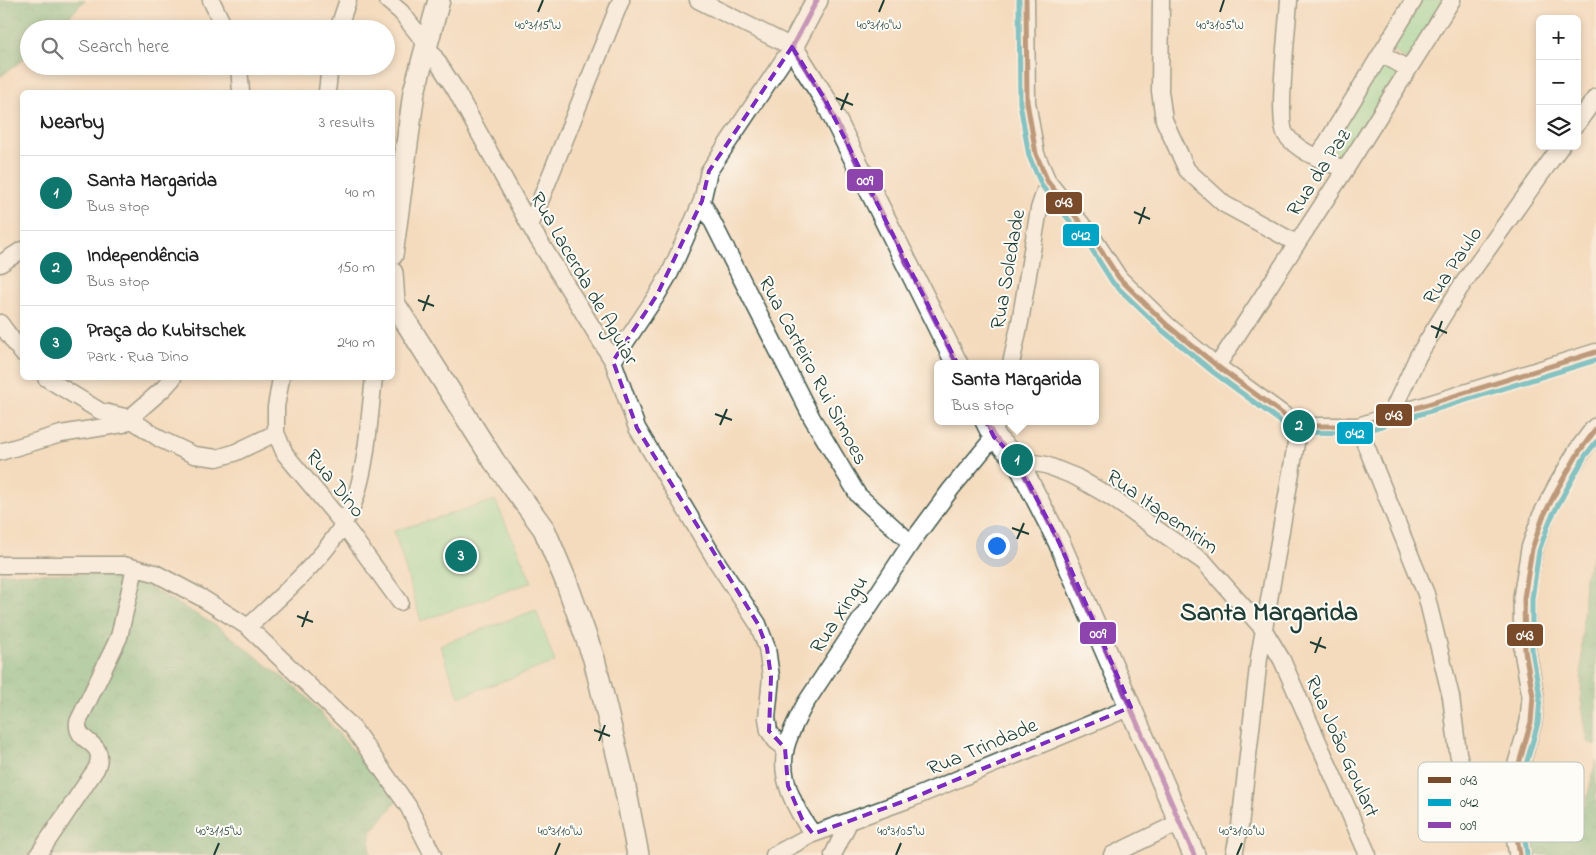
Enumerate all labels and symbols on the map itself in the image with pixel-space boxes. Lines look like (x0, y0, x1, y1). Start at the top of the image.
text: 40°31'15"W (515, 17, 561, 35)
text: 40°31'10"W (857, 17, 901, 35)
text: 40°31'05"W (1196, 17, 1244, 35)
street label: Rua da Paz (1280, 123, 1359, 223)
line badge: 009 (846, 168, 884, 192)
text: 009 (856, 171, 874, 192)
street label: Rua Lacerda de Aguiar (520, 187, 645, 372)
line badge: 043 (1045, 191, 1083, 215)
text: 043 (1054, 193, 1073, 214)
street label: Rua Soledade (984, 206, 1034, 332)
street label: Rua Paulo (1416, 221, 1491, 311)
line badge: 042 (1062, 223, 1100, 247)
text: 042 (1071, 226, 1090, 247)
street label: Rua Carteiro Rui Simoes (750, 271, 875, 471)
line badge: 043 (1375, 403, 1413, 427)
text: 043 (1384, 406, 1403, 427)
pin: 2 (1283, 407, 1315, 445)
line badge: 042 (1336, 421, 1374, 445)
text: 042 (1345, 424, 1364, 445)
pin: 1 (1001, 441, 1033, 479)
street label: Rua Dino (297, 443, 372, 525)
street label: Rua Itapemirim (1100, 463, 1224, 562)
your location (984, 533, 1010, 559)
pin: 3 (445, 537, 477, 575)
street label: Rua Xingu (803, 570, 878, 661)
district label: Santa Margarida (1180, 595, 1358, 634)
line badge: 009 (1079, 621, 1117, 645)
line badge: 043 (1506, 623, 1544, 647)
text: 009 (1089, 624, 1107, 645)
text: 043 (1515, 626, 1534, 647)
street label: Rua João Goulart (1296, 671, 1386, 823)
street label: Rua Trindade (923, 711, 1043, 785)
legend (1418, 762, 1584, 842)
text: 043 (1460, 771, 1478, 792)
text: 042 (1460, 793, 1479, 814)
text: 009 (1460, 816, 1477, 837)
text: 40°31'15"W (196, 823, 242, 841)
text: 40°31'10"W (538, 823, 582, 841)
text: 40°31'05"W (877, 823, 925, 841)
text: 40°31'00"W (1219, 823, 1265, 841)

